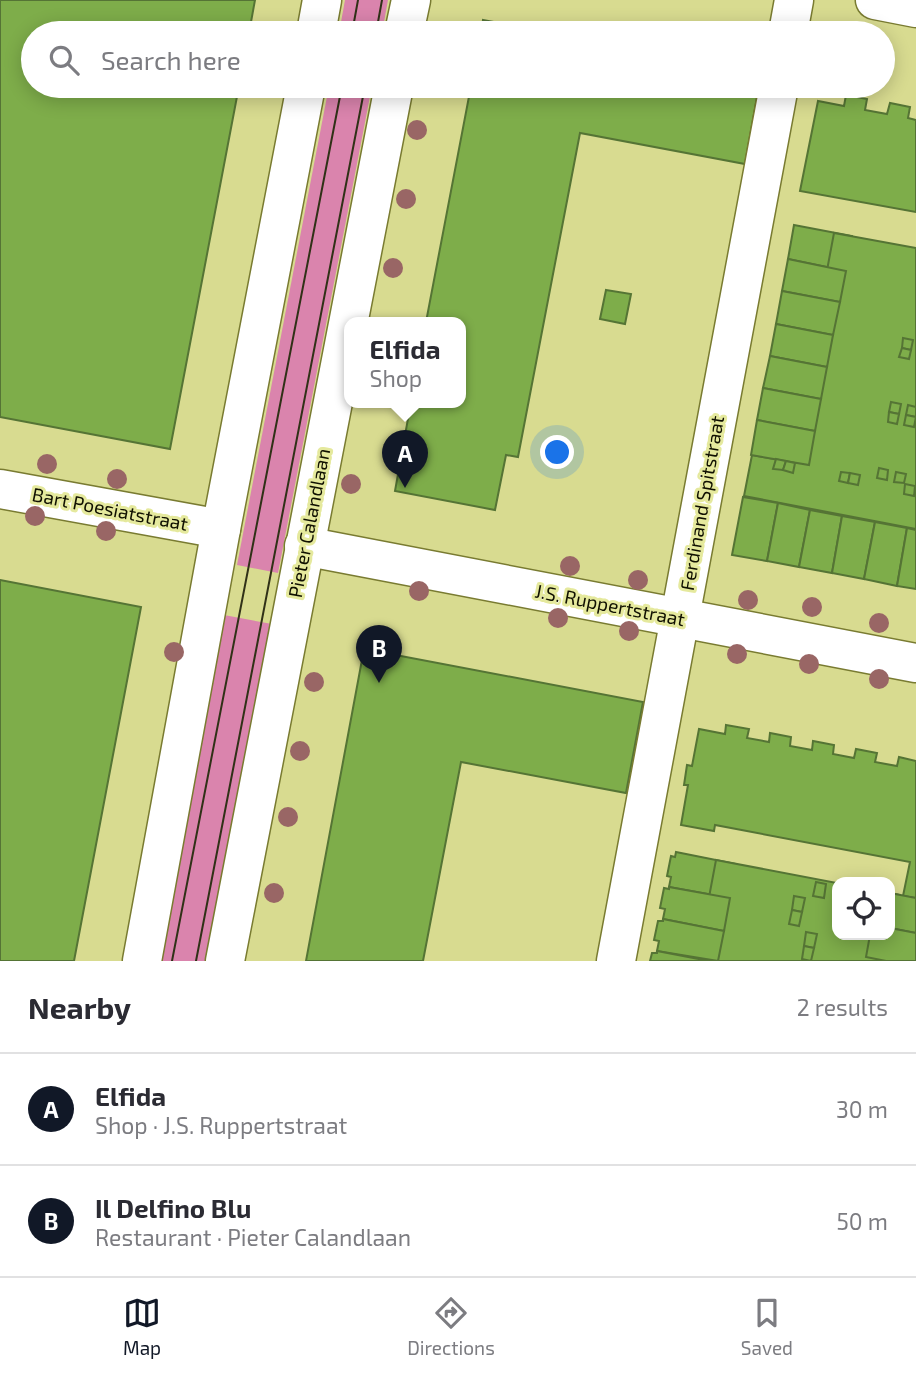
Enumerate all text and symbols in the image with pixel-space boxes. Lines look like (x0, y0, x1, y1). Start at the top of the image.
search box (21, 21, 895, 98)
icon: search (45, 41, 83, 79)
text: Search here (101, 44, 241, 75)
popup (344, 317, 466, 408)
text: Elfida (369, 333, 441, 364)
text: Shop (369, 364, 422, 392)
street label: Ferdinand Spitstraat (675, 414, 728, 592)
pin: A (382, 430, 428, 488)
your location (540, 435, 574, 469)
street label: Pieter Calandlaan (283, 446, 334, 600)
street label: Bart Poesiatstraat (30, 482, 190, 535)
street label: J.S. Ruppertstraat (533, 579, 687, 630)
pin: B (356, 625, 402, 683)
map controls (832, 877, 895, 940)
button: locate (832, 877, 895, 940)
text: Nearby (28, 989, 131, 1025)
text: 2 results (797, 993, 888, 1021)
text: Elfida (95, 1080, 166, 1111)
text: A (43, 1095, 59, 1123)
text: 30 m (836, 1095, 888, 1123)
text: Shop · J.S. Ruppertstraat (95, 1111, 347, 1139)
text: Il Delfino Blu (95, 1192, 251, 1223)
text: B (44, 1207, 58, 1235)
text: 50 m (837, 1207, 888, 1235)
text: Restaurant · Pieter Calandlaan (95, 1223, 411, 1251)
tab: Map (123, 1294, 161, 1359)
tab: Directions (407, 1294, 495, 1359)
tab: Saved (741, 1294, 793, 1359)

